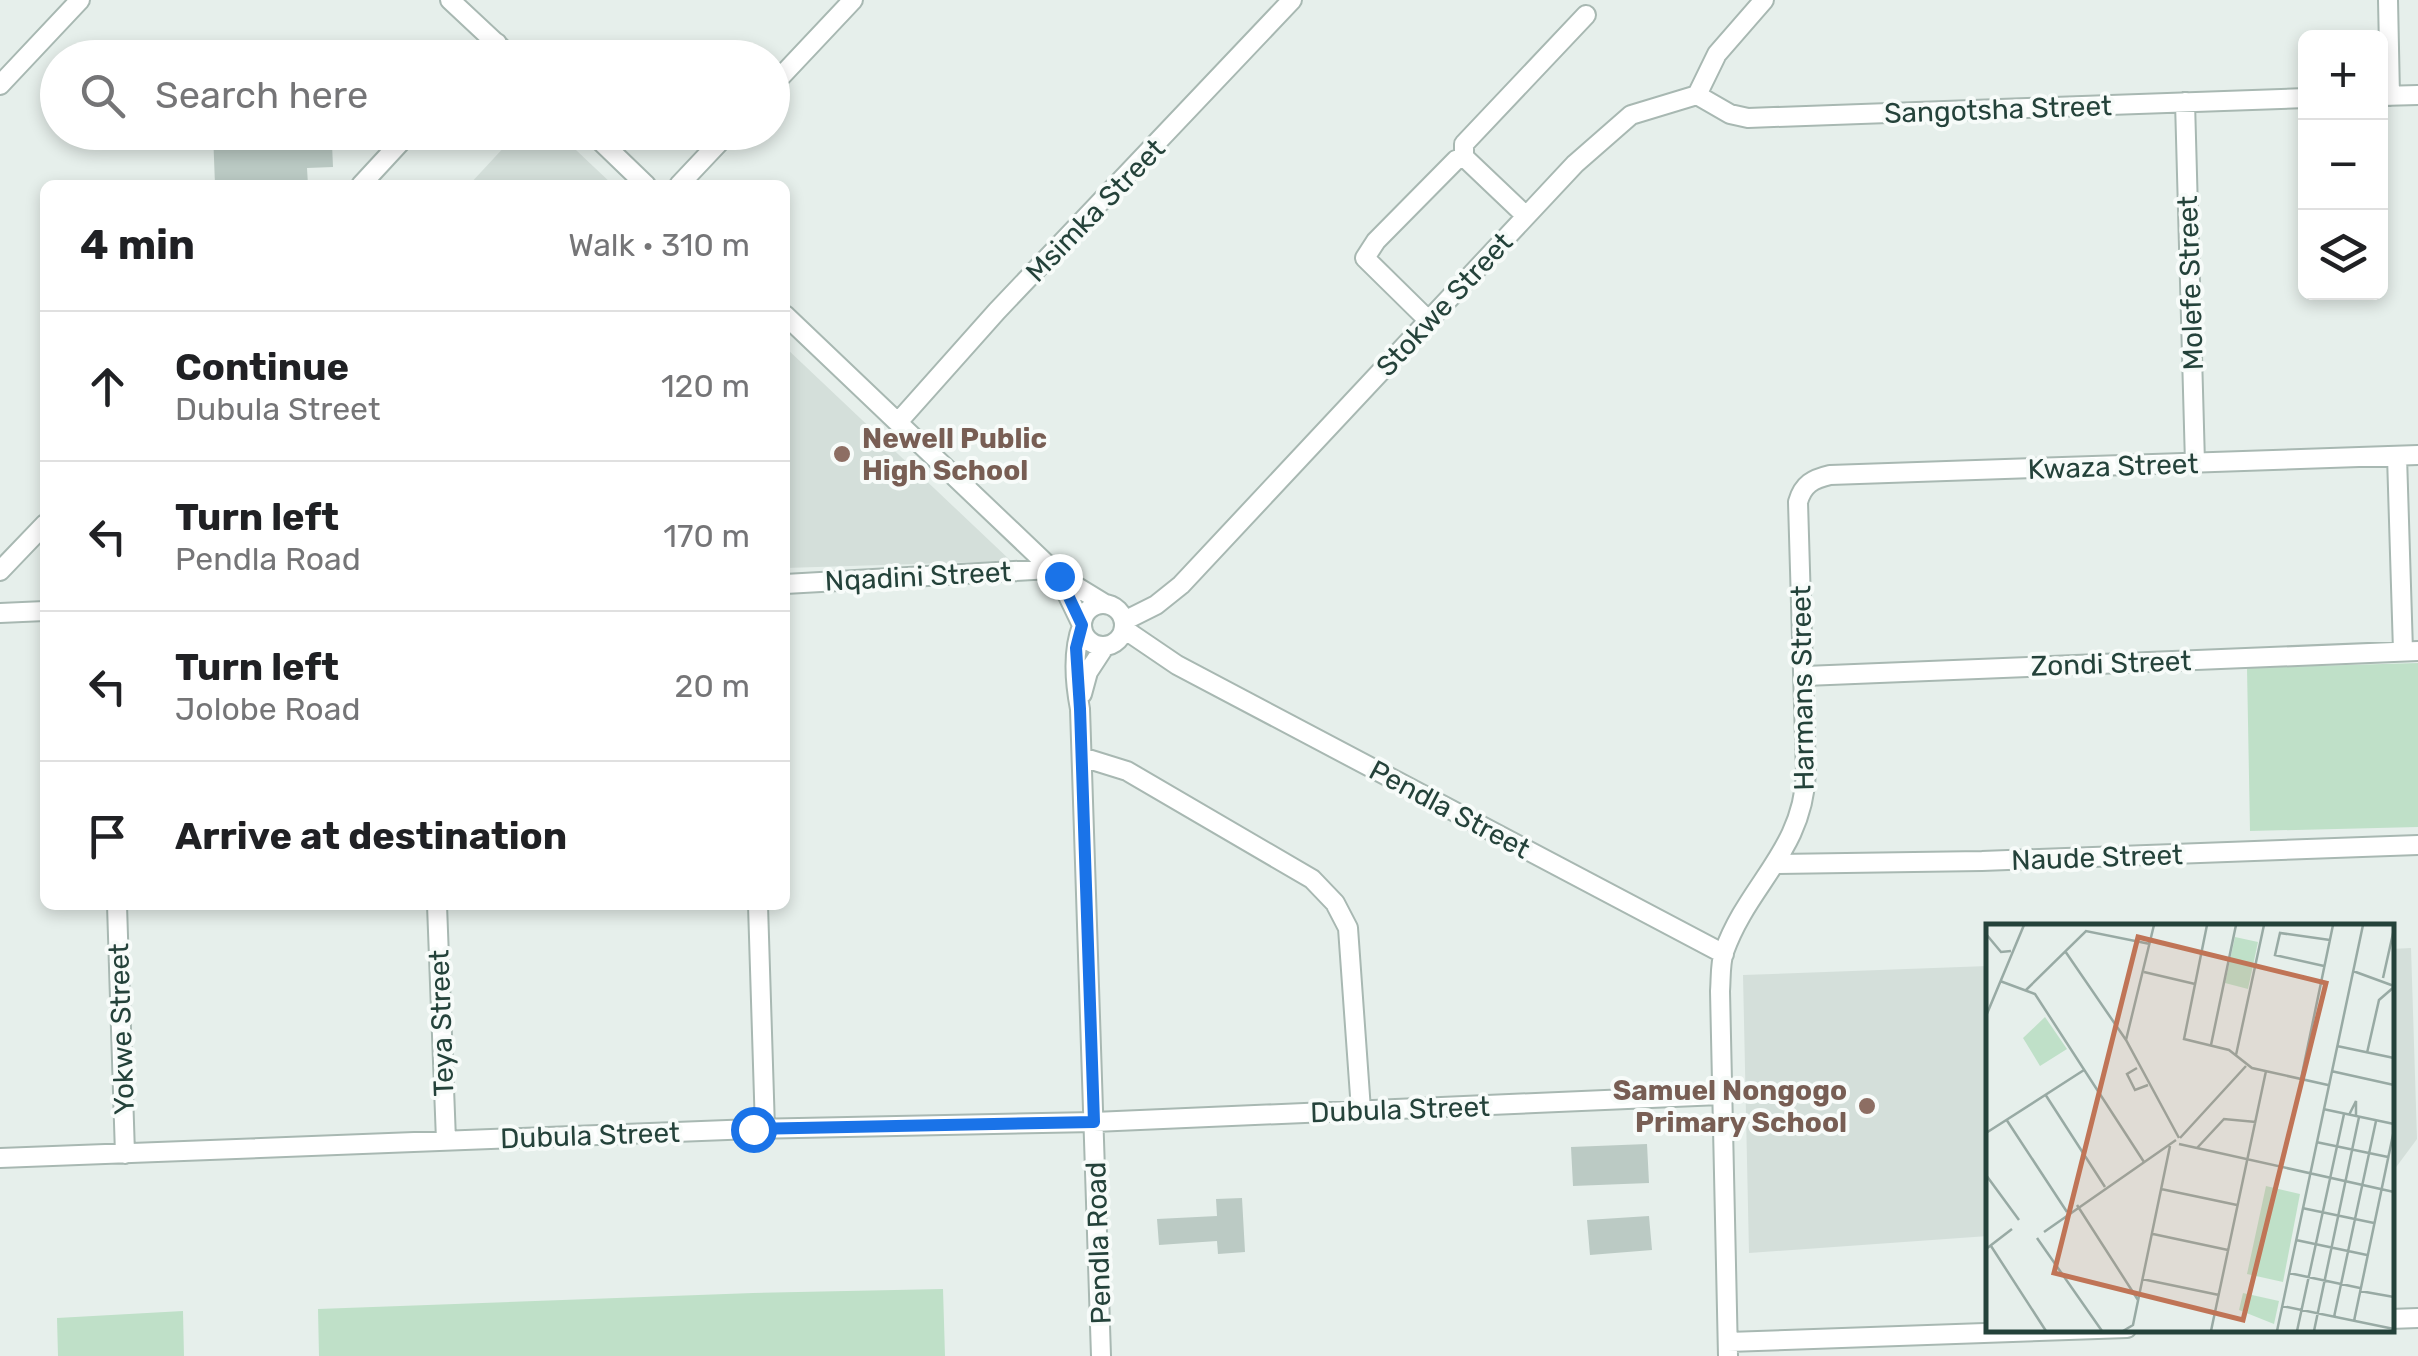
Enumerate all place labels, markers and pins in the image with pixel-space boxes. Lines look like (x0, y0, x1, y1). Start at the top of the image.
place label: Newell Public High School (862, 422, 1047, 487)
marker: Newell Public High School (831, 443, 853, 465)
place label: Samuel Nongogo Primary School (1613, 1074, 1847, 1139)
marker: Samuel Nongogo Primary School (1856, 1095, 1878, 1117)

